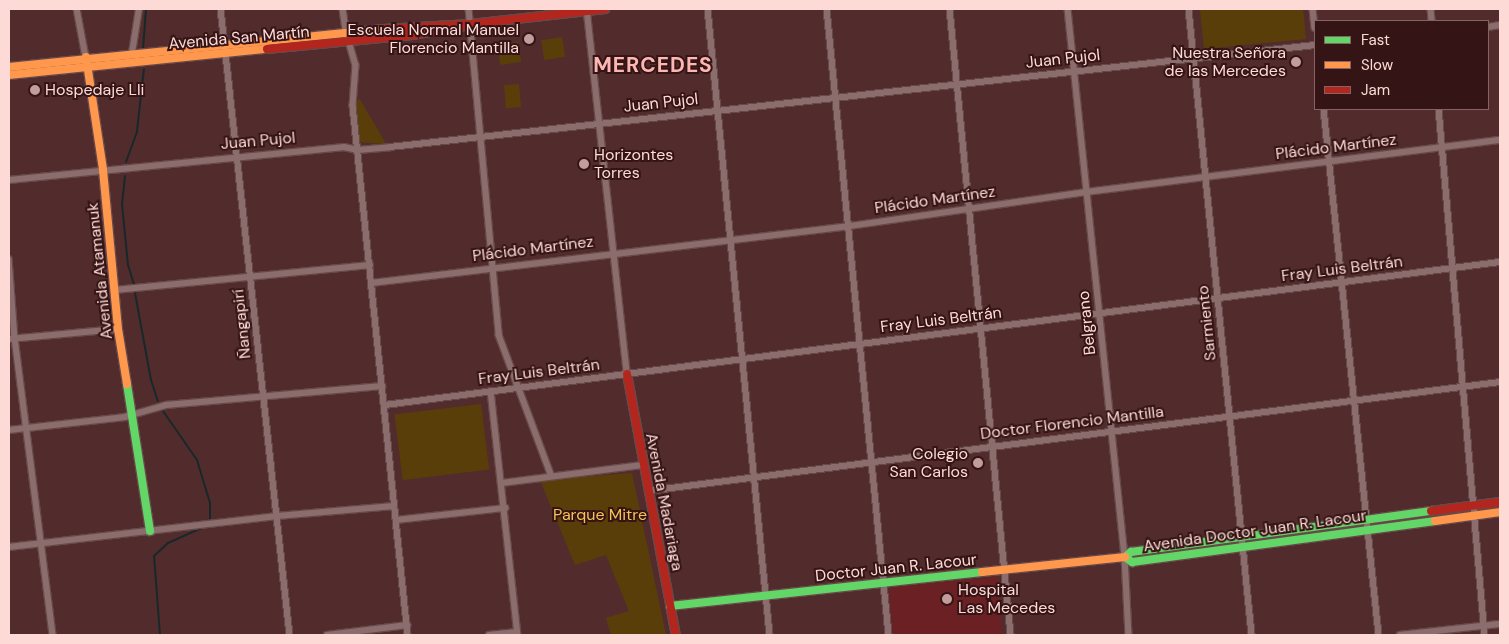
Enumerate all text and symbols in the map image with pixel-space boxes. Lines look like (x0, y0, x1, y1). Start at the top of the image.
place label: Escuela Normal Manuel Florencio Mantilla (348, 20, 519, 58)
legend (1314, 20, 1489, 110)
street label: Avenida San Martín (168, 22, 310, 54)
text: Fast (1361, 30, 1390, 50)
marker: Escuela Normal Manuel Florencio Mantilla (523, 33, 535, 45)
place label: Nuestra Señora de las Mercedes (1165, 43, 1286, 81)
street label: Juan Pujol (1025, 46, 1101, 72)
district label: MERCEDES (592, 52, 714, 78)
text: Slow (1361, 55, 1393, 75)
marker: Nuestra Señora de las Mercedes (1290, 56, 1302, 68)
place label: Hospedaje Lli (45, 80, 144, 100)
text: Jam (1361, 80, 1390, 100)
marker: Hospedaje Lli (29, 84, 41, 96)
street label: Juan Pujol (623, 90, 699, 116)
street label: Juan Pujol (220, 128, 296, 154)
street label: Plácido Martínez (1274, 130, 1398, 164)
place label: Horizontes Torres (594, 145, 673, 183)
marker: Horizontes Torres (578, 158, 590, 170)
street label: Plácido Martínez (873, 182, 997, 218)
street label: Avenida Atamanuk (83, 202, 117, 340)
street label: Plácido Martínez (471, 232, 595, 266)
street label: Fray Luis Beltrán (1280, 252, 1404, 286)
street label: Sarmiento (1193, 284, 1221, 362)
street label: Ñangapirí (229, 288, 255, 360)
street label: Belgrano (1074, 290, 1100, 356)
street label: Fray Luis Beltrán (879, 303, 1003, 337)
street label: Fray Luis Beltrán (477, 355, 601, 389)
street label: Doctor Florencio Mantilla (979, 402, 1165, 444)
street label: Avenida Madariaga (641, 431, 687, 573)
place label: Colegio San Carlos (889, 444, 968, 482)
marker: Colegio San Carlos (972, 457, 984, 469)
park label: Parque Mitre (553, 505, 647, 525)
street label: Avenida Doctor Juan R. Lacour (1142, 506, 1368, 556)
street label: Doctor Juan R. Lacour (814, 550, 978, 586)
place label: Hospital Las Mecedes (958, 580, 1055, 618)
marker: Hospital Las Mecedes (940, 592, 954, 606)

